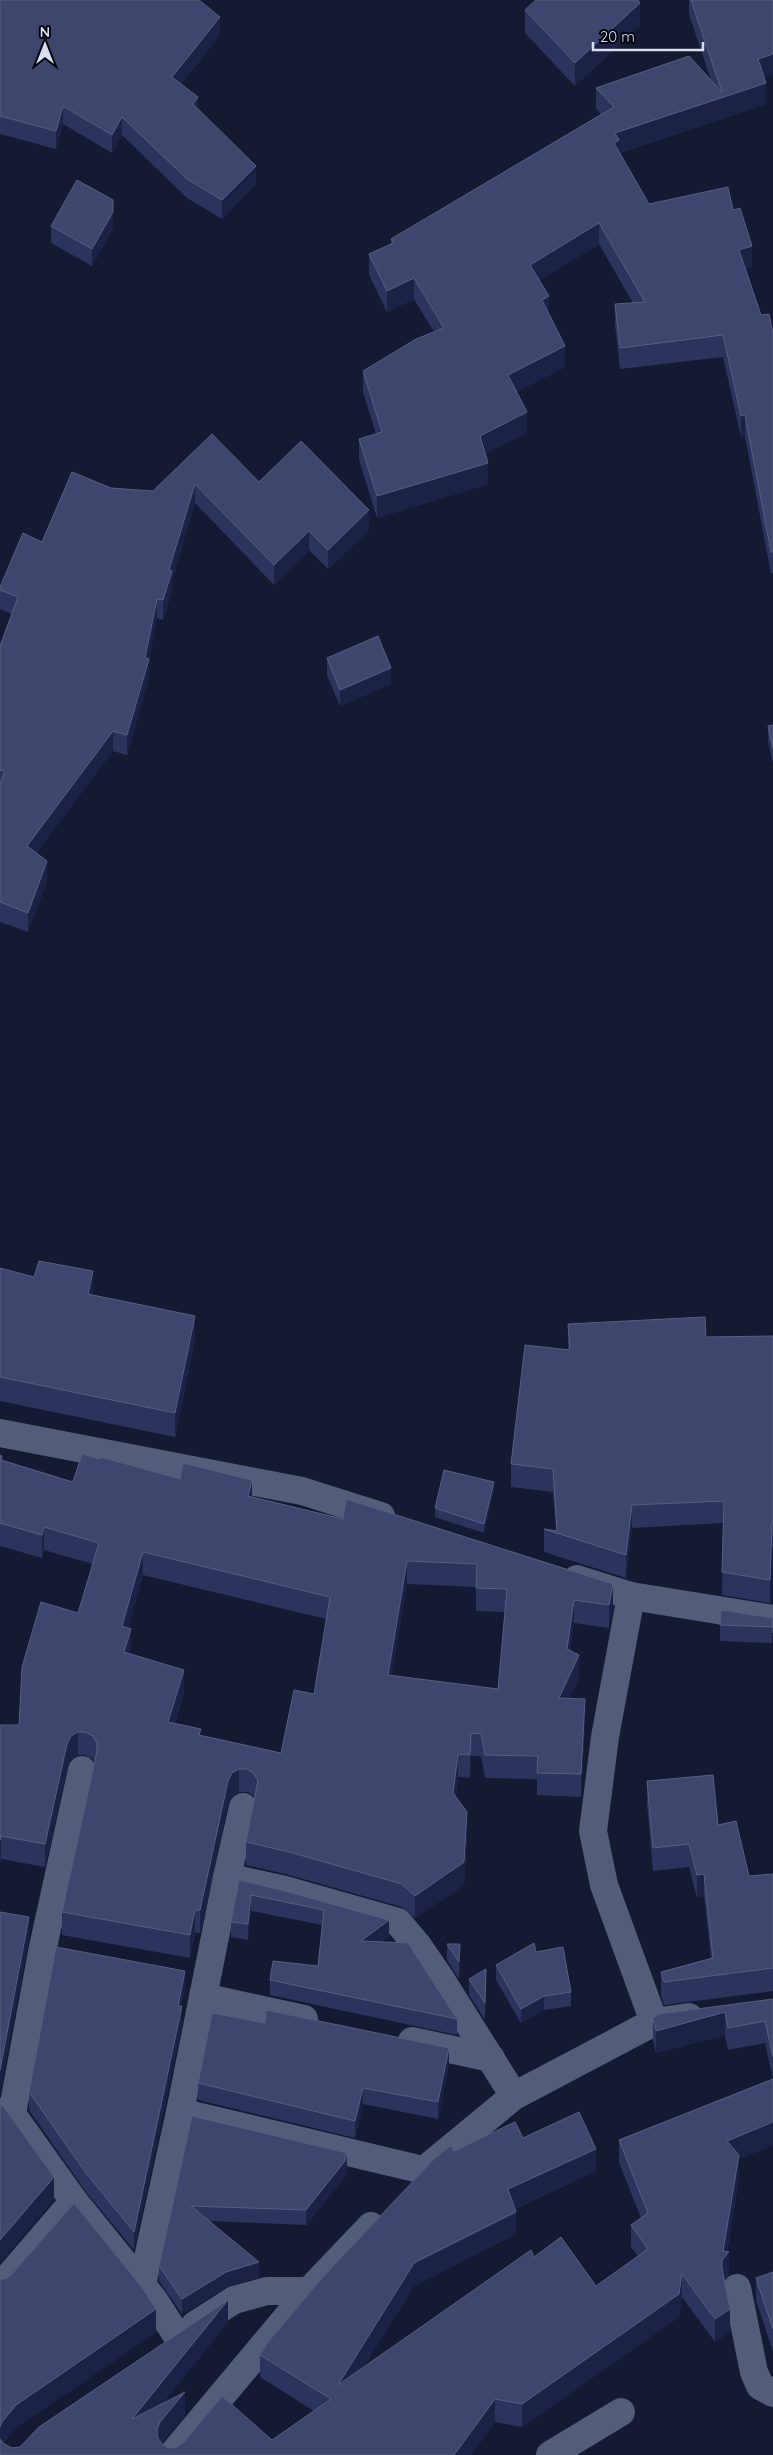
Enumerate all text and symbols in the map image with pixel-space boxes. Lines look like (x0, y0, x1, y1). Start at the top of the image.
north arrow (20, 20, 70, 70)
scale bar (593, 20, 703, 52)
text: N (40, 23, 50, 41)
text: 20 m (600, 27, 635, 46)

